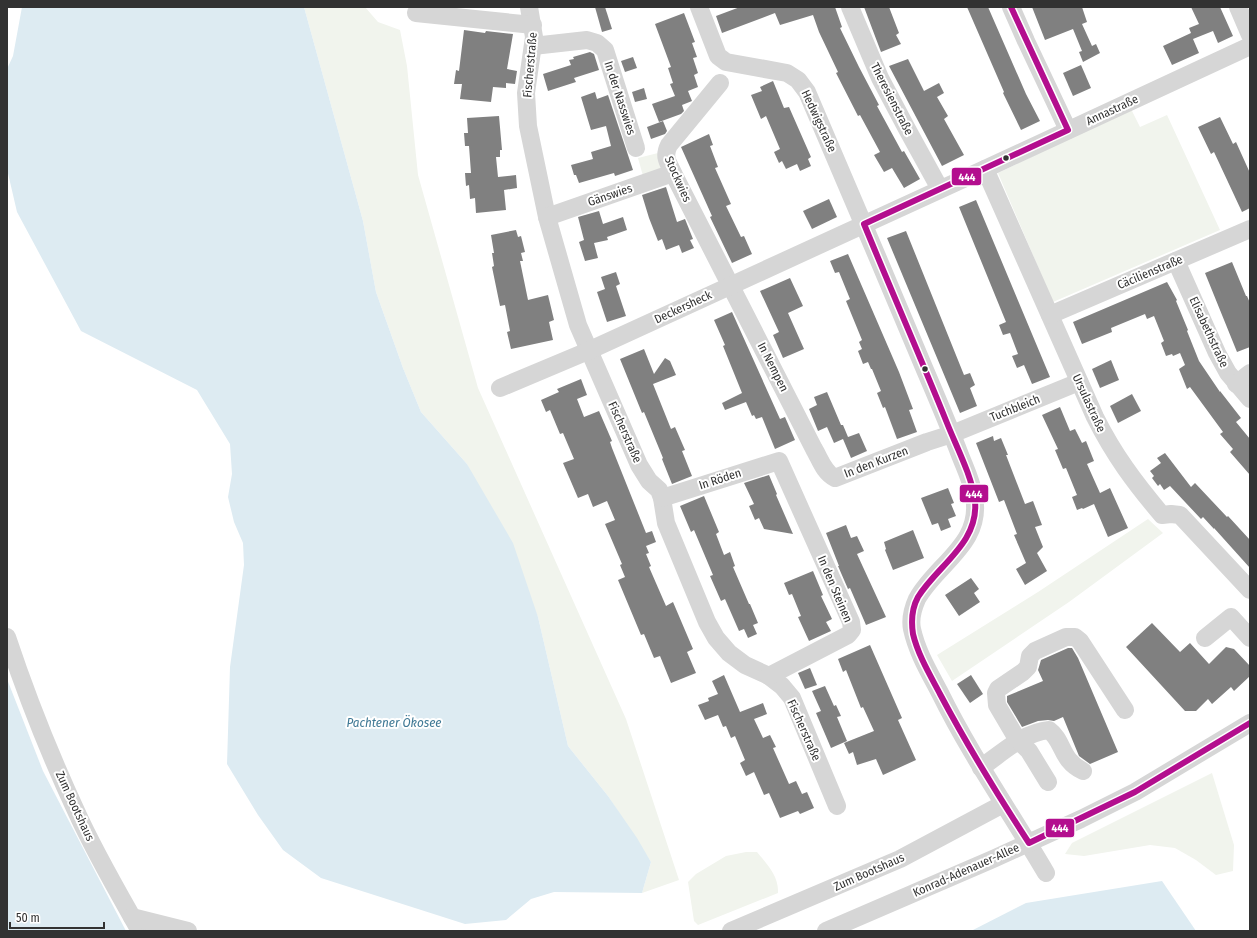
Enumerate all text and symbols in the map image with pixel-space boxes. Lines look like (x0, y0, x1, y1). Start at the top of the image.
street label: Fischerstraße (520, 32, 540, 98)
street label: In der Nasswies (601, 59, 639, 137)
street label: Theresienstraße (868, 61, 916, 137)
street label: Hedwigstraße (798, 88, 840, 154)
street label: Annastraße (1084, 92, 1140, 128)
unlabelled marker (1001, 153, 1011, 163)
street label: Stockwies (662, 154, 694, 204)
line badge: 444 (951, 167, 982, 186)
text: 444 (959, 171, 976, 184)
street label: Gänswies (586, 181, 634, 209)
street label: Cäcilienstraße (1115, 252, 1185, 292)
street label: Deckersheck (652, 287, 714, 326)
street label: Elisabethstraße (1187, 294, 1231, 370)
street label: In Nempen (755, 340, 791, 394)
unlabelled marker (920, 364, 930, 374)
street label: Ursulastraße (1069, 372, 1109, 434)
street label: Tuchbleich (988, 392, 1042, 424)
street label: Fischerstraße (605, 399, 645, 465)
street label: In den Kurzen (842, 443, 910, 481)
street label: In Röden (697, 466, 743, 492)
line badge: 444 (959, 484, 989, 503)
text: 444 (966, 488, 983, 501)
street label: In den Steinen (815, 554, 855, 624)
street label: Fischerstraße (784, 697, 824, 763)
water label: Pachtener Ökosee (346, 714, 442, 730)
street label: Zum Bootshaus (53, 769, 97, 843)
line badge: 444 (1045, 818, 1075, 838)
text: 444 (1052, 822, 1069, 835)
street label: Konrad-Adenauer-Allee (911, 840, 1021, 900)
street label: Zum Bootshaus (832, 850, 906, 894)
scale bar (10, 904, 104, 930)
text: 50 m (16, 911, 40, 925)

